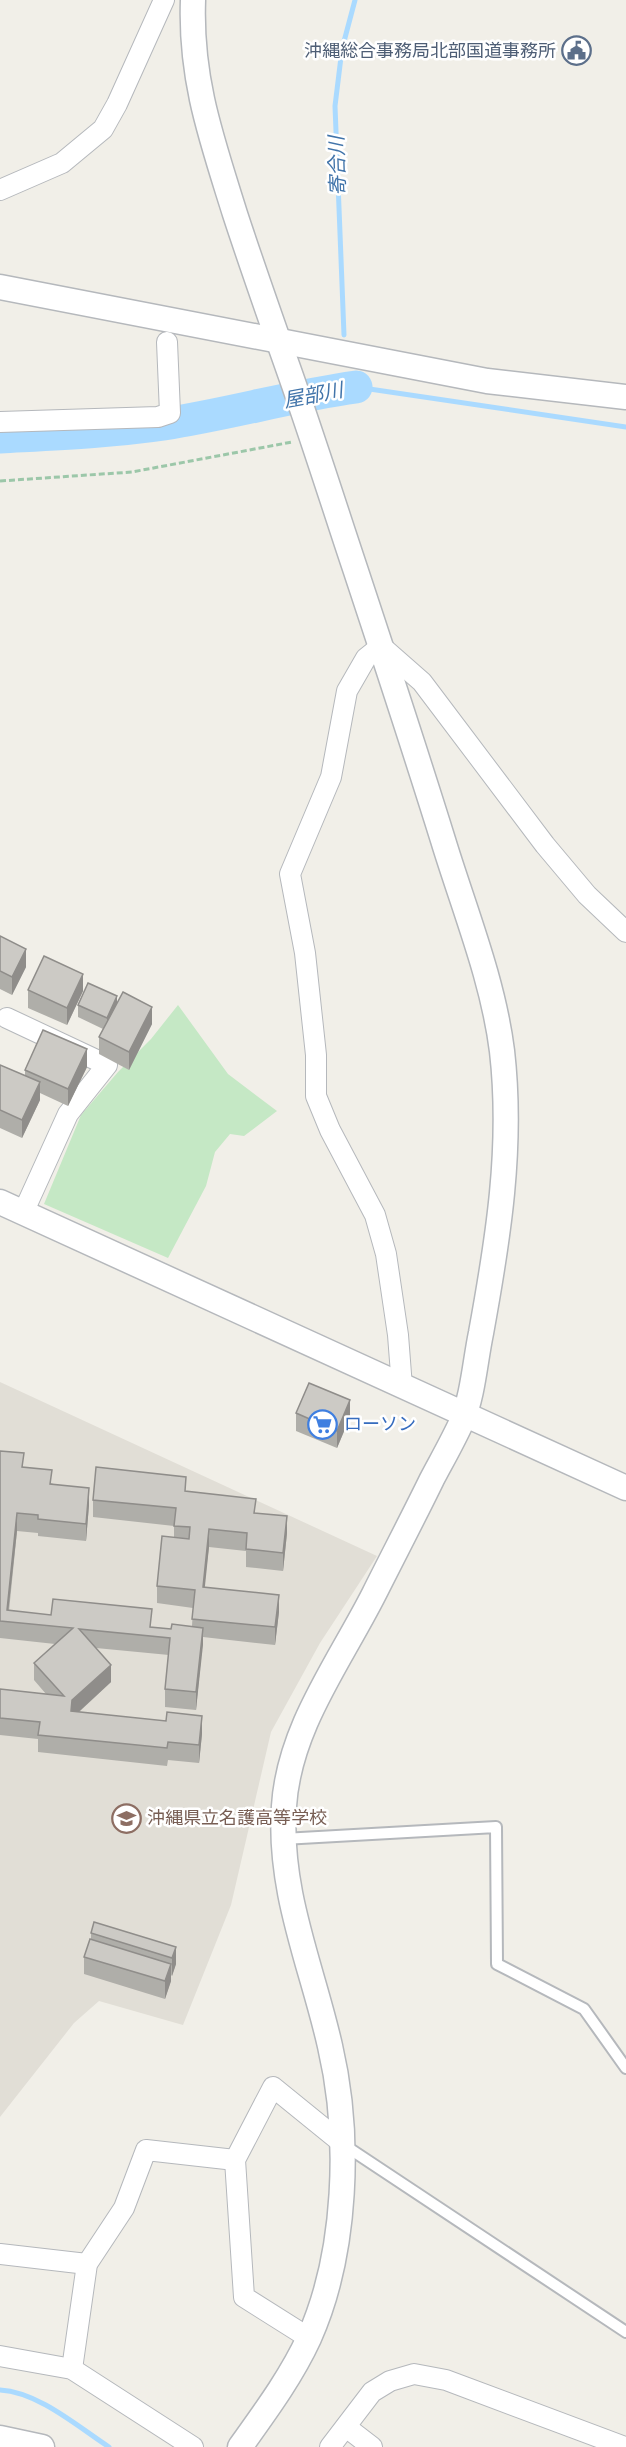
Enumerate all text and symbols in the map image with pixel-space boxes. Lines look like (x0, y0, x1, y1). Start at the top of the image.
public building icon: 沖縄総合事務局北部国道事務所 (561, 35, 593, 67)
place label: 沖縄総合事務局北部国道事務所 (304, 40, 556, 61)
water label: 寄合川 (324, 134, 350, 196)
water label: 屋部川 (281, 377, 347, 413)
supermarket icon: ローソン (307, 1408, 339, 1440)
place label: ローソン (344, 1413, 416, 1434)
school or university icon: 沖縄県立名護高等学校 (110, 1802, 142, 1834)
place label: 沖縄県立名護高等学校 (147, 1807, 327, 1828)

